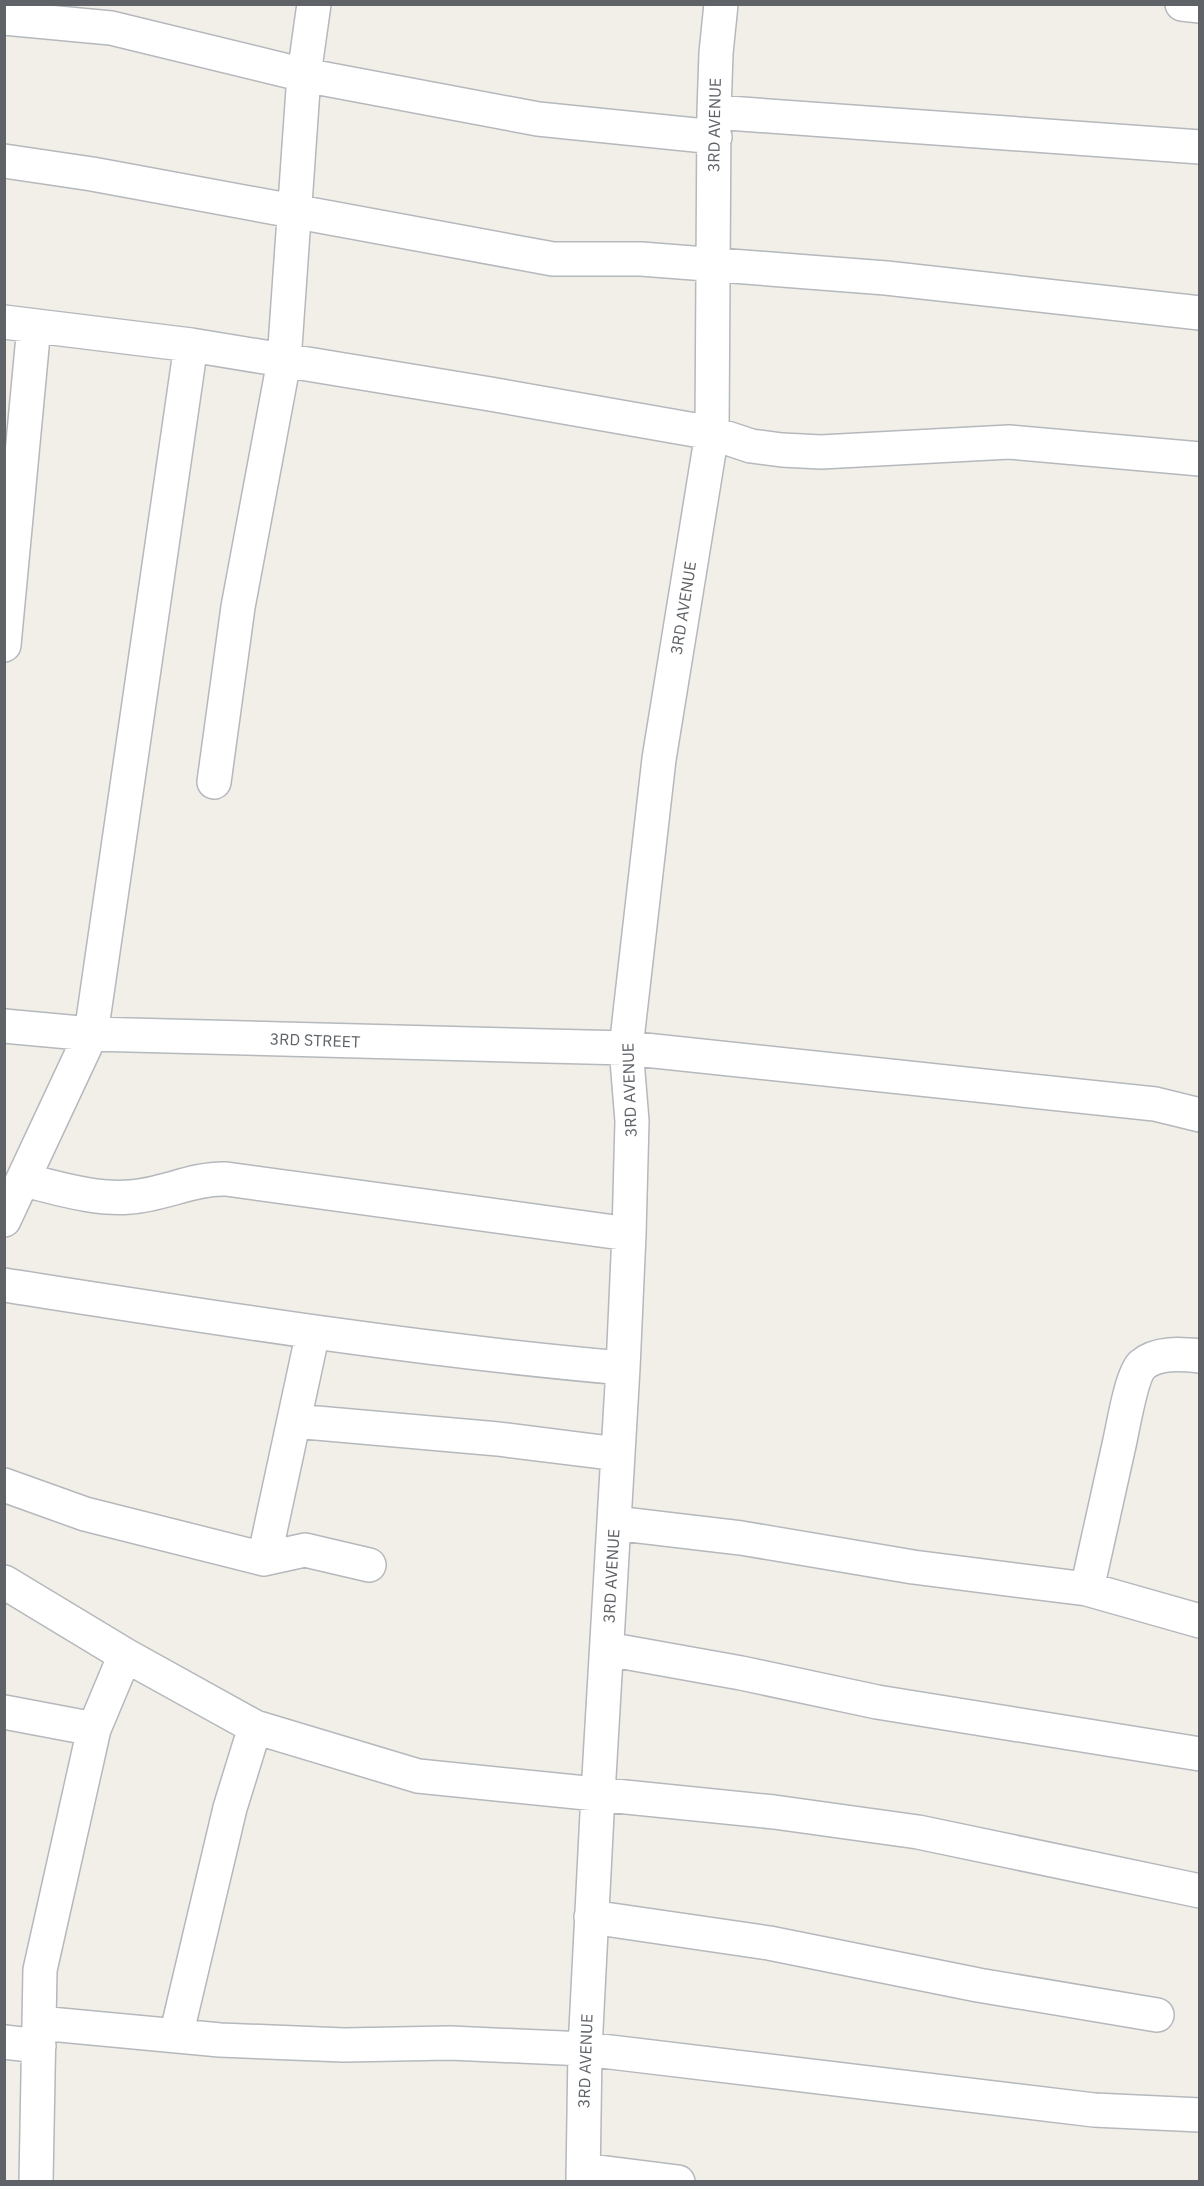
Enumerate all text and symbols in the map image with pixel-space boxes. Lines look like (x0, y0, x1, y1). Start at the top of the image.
street label: 3RD AVENUE (703, 78, 725, 172)
street label: 3RD AVENUE (666, 560, 700, 656)
street label: 3RD STREET (269, 1028, 361, 1052)
street label: 3RD AVENUE (617, 1042, 641, 1138)
street label: 3RD AVENUE (599, 1528, 623, 1624)
street label: 3RD AVENUE (573, 2013, 597, 2109)

